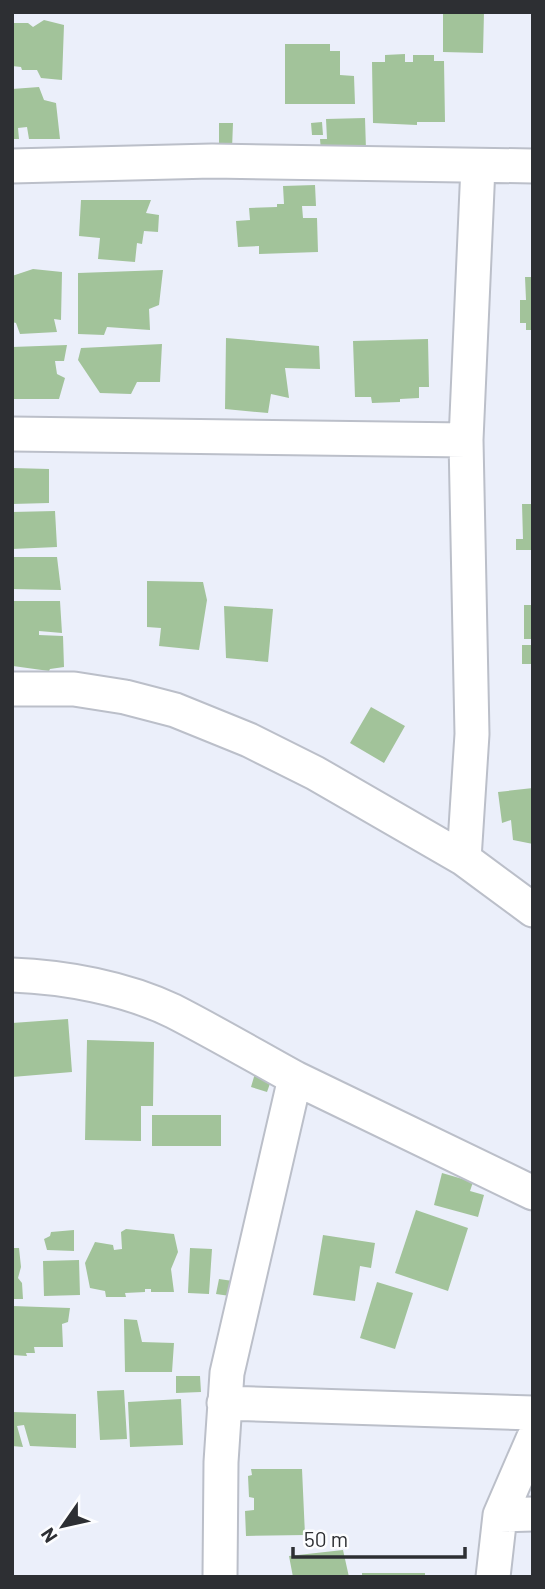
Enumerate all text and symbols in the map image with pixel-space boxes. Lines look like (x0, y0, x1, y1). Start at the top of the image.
north arrow (28, 1491, 98, 1561)
scale bar (293, 1516, 464, 1560)
text: N (35, 1524, 62, 1547)
text: 50 m (304, 1526, 348, 1551)

